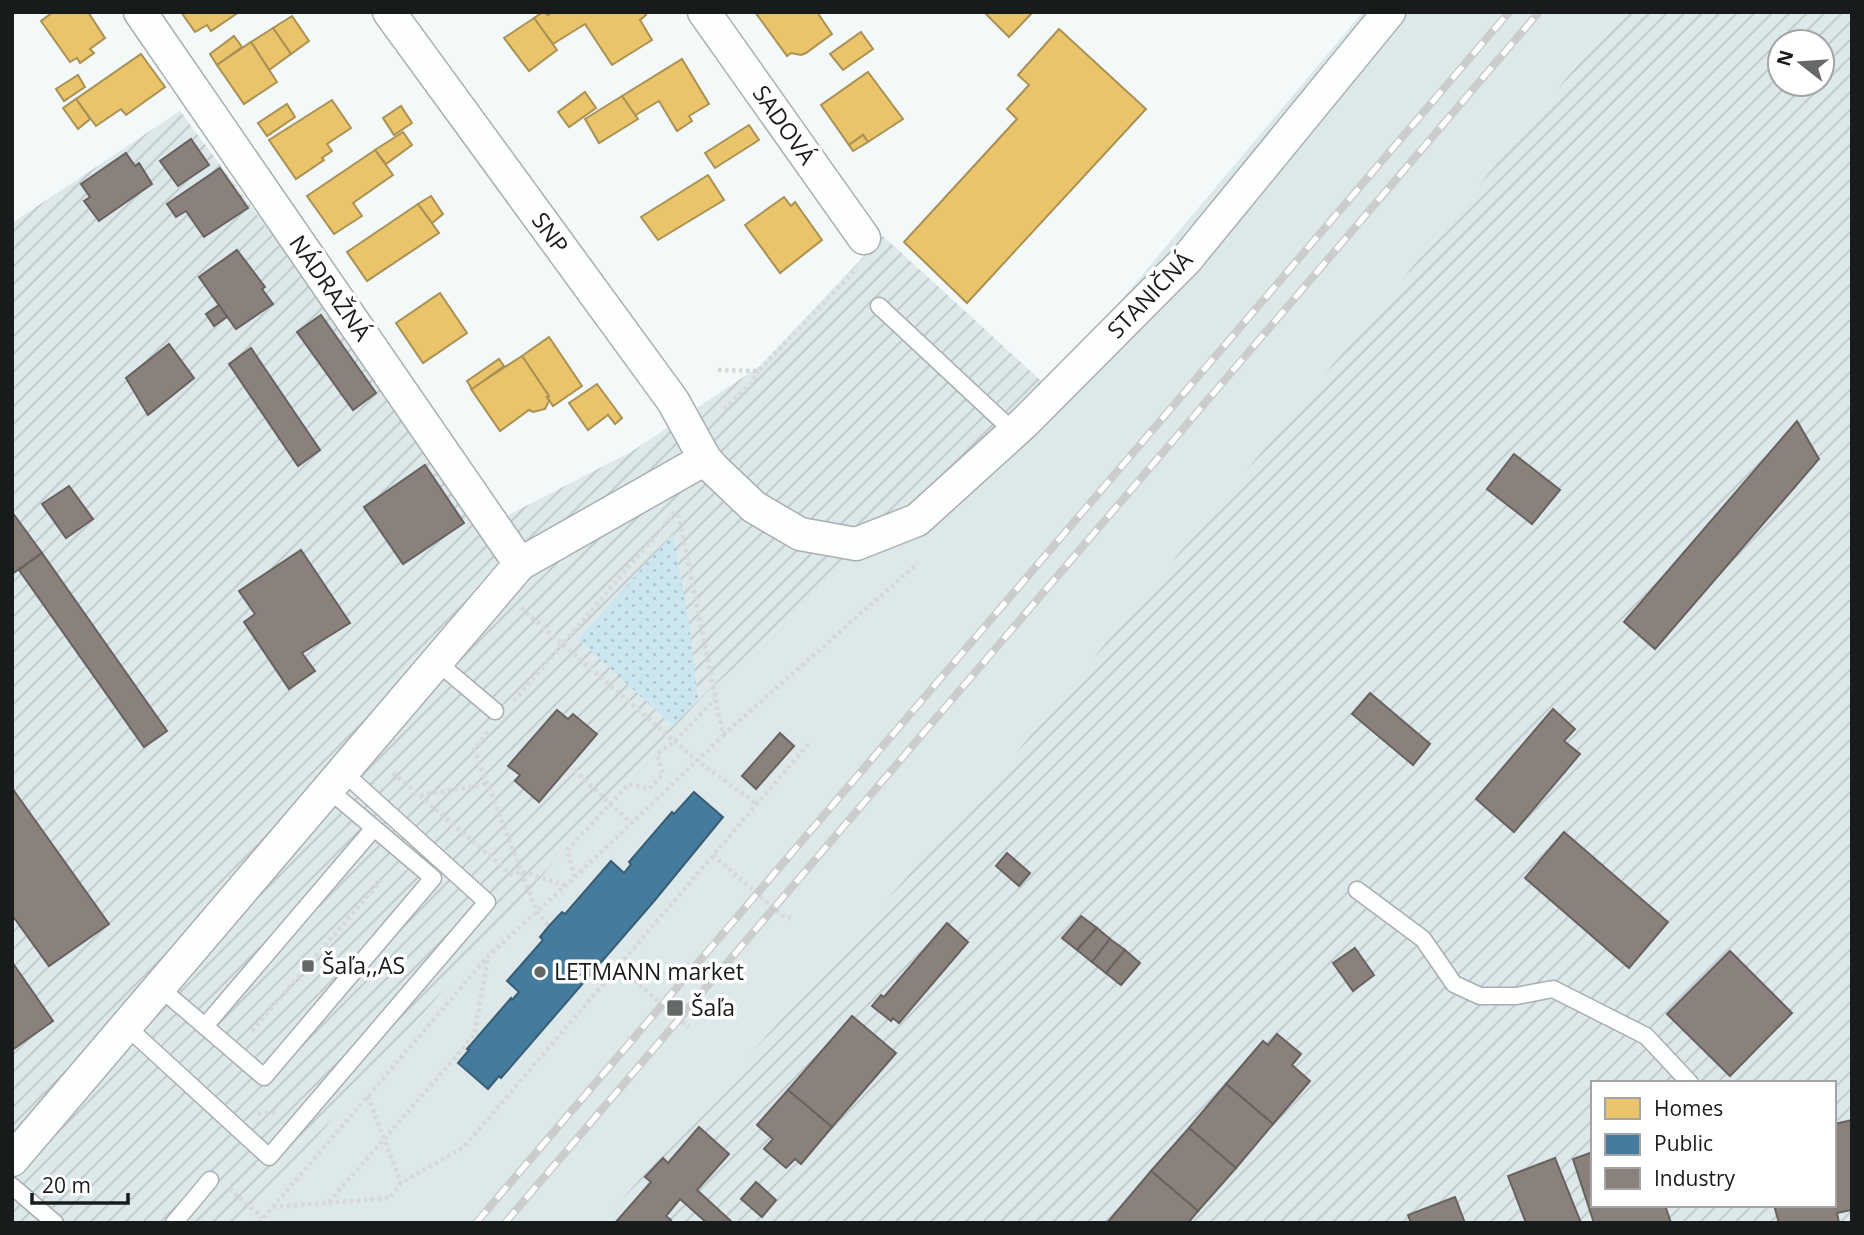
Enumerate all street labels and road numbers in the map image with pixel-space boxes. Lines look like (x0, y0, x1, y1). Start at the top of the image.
street label: SADOVÁ (746, 78, 824, 171)
street label: SNP (525, 205, 577, 260)
street label: NÁDRAŽNÁ (283, 228, 379, 347)
street label: STANIČNÁ (1100, 243, 1199, 345)

